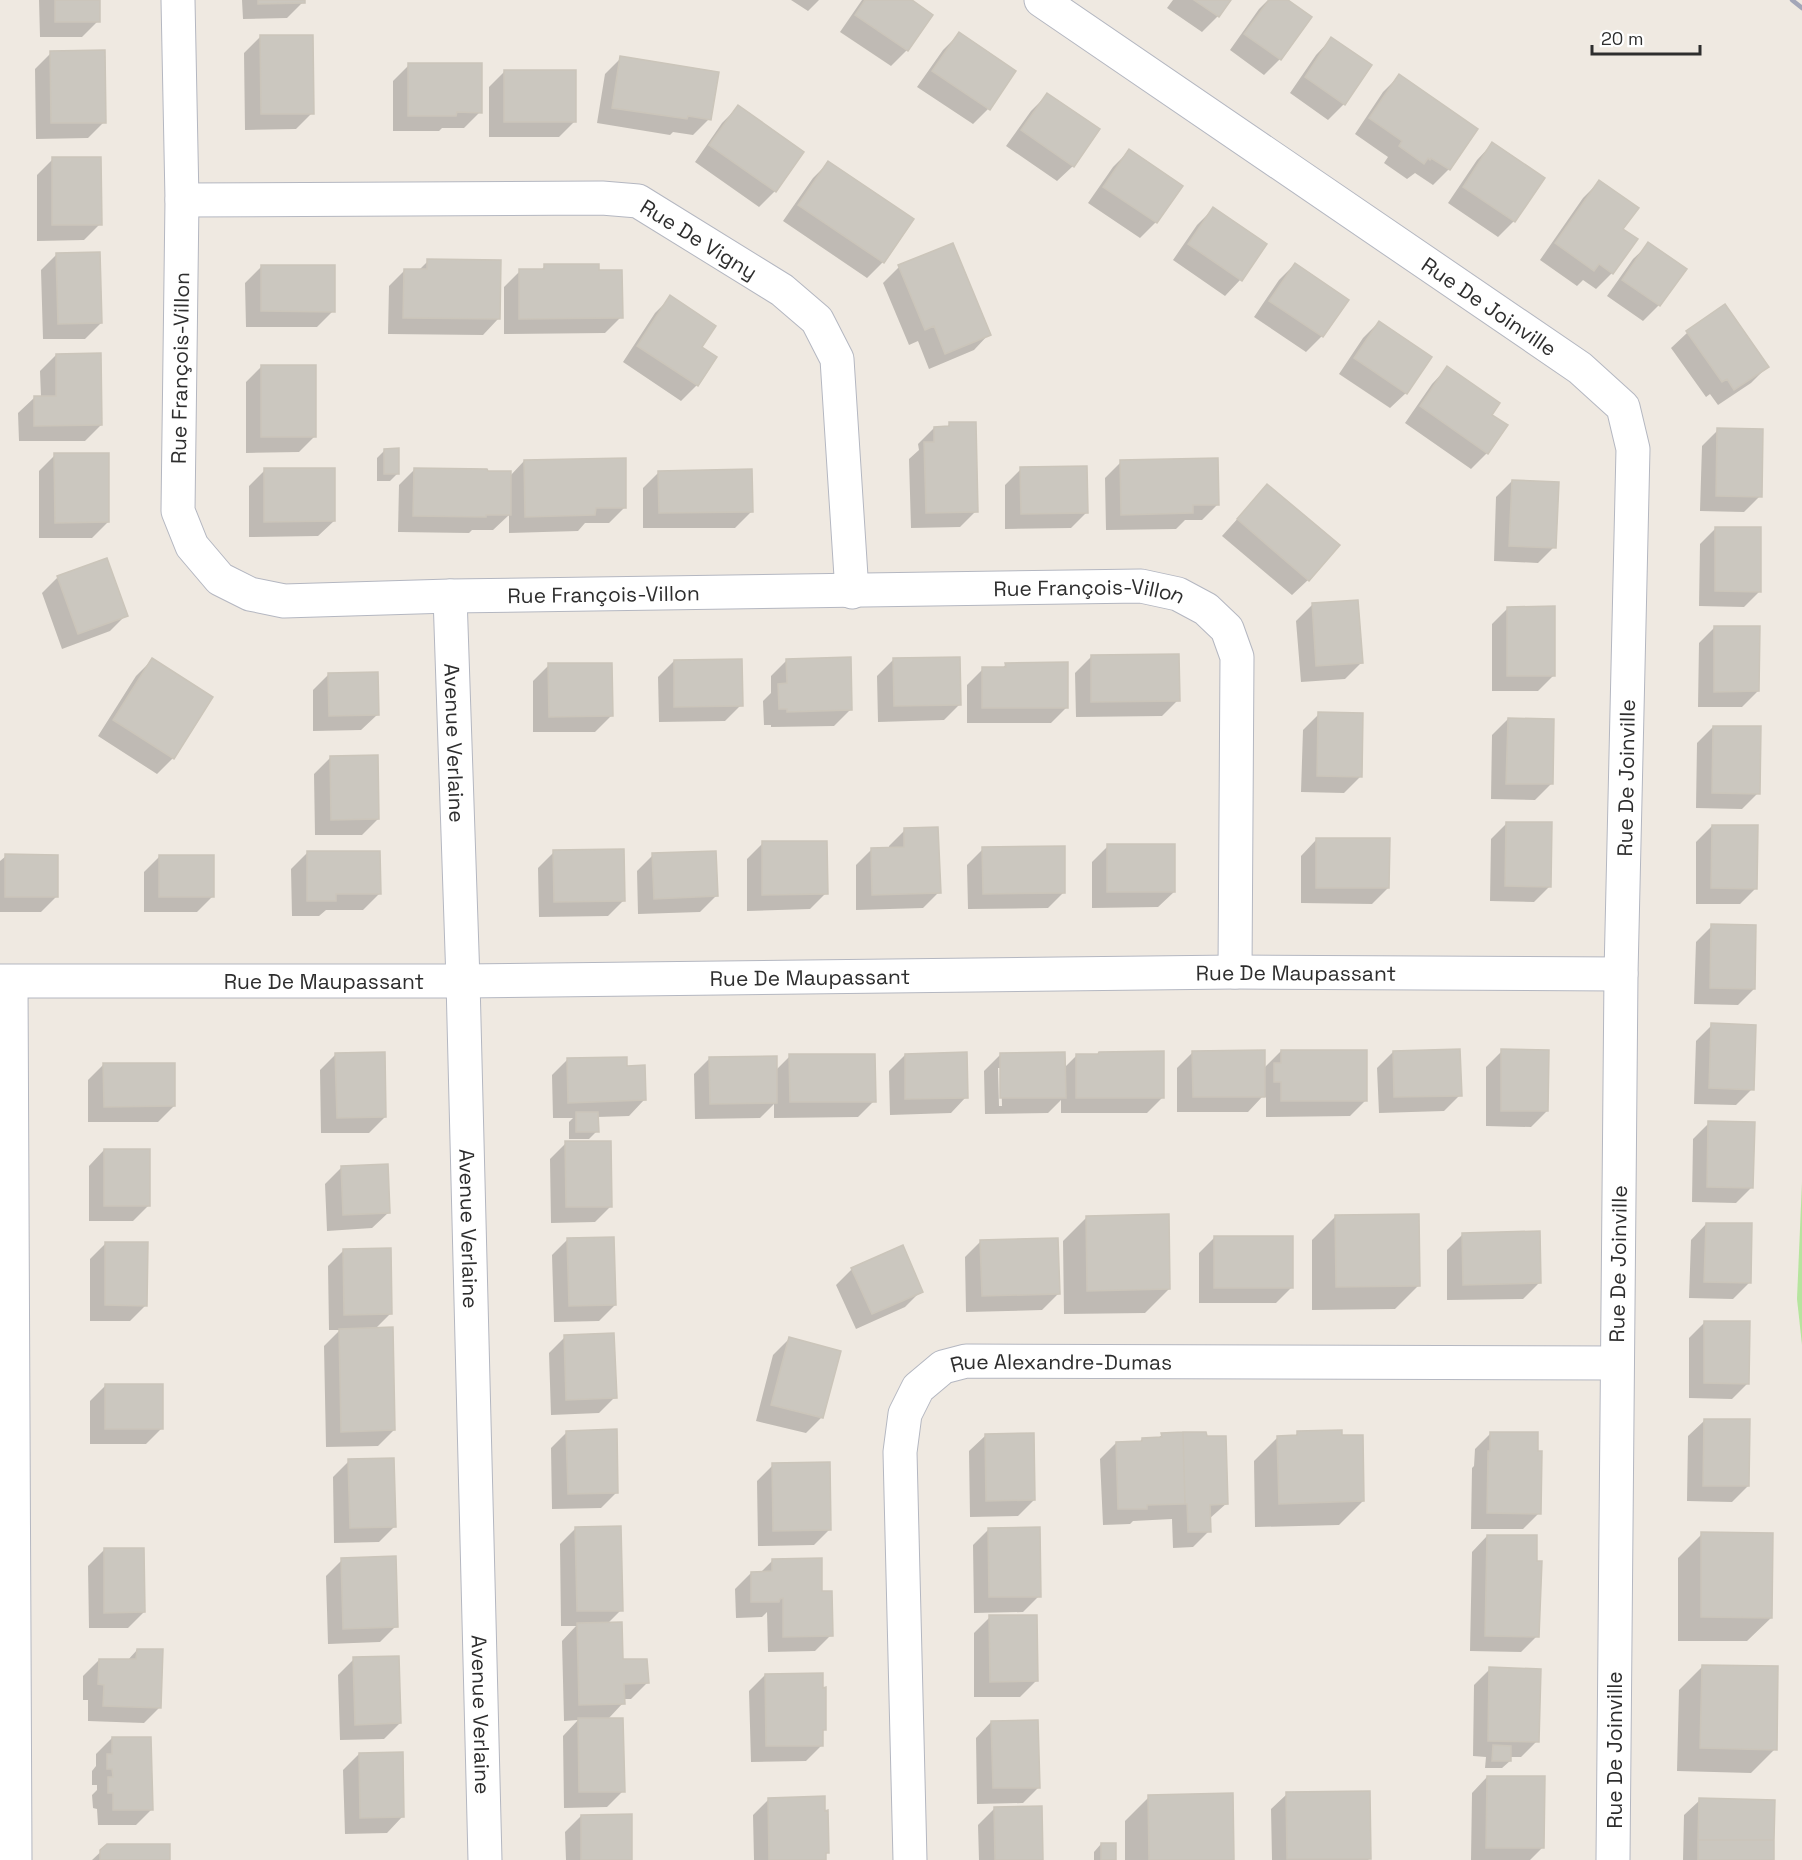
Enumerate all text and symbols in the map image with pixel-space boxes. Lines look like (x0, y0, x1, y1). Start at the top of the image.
scale bar (1592, 18, 1700, 56)
text: 20 m (1601, 27, 1644, 50)
street label: Rue De Vigny (636, 192, 763, 285)
street label: Rue De Joinville (1417, 251, 1562, 362)
street label: Rue François-Villon (165, 272, 195, 464)
street label: Rue François-Villon (993, 572, 1190, 609)
street label: Rue François-Villon (507, 579, 700, 609)
street label: Avenue Verlaine (439, 663, 471, 823)
street label: Rue De Joinville (1611, 699, 1641, 857)
street label: Rue De Maupassant (1196, 958, 1396, 986)
street label: Rue De Maupassant (710, 962, 910, 992)
street label: Rue De Maupassant (224, 968, 424, 995)
street label: Avenue Verlaine (454, 1149, 485, 1309)
street label: Rue De Joinville (1603, 1185, 1633, 1343)
street label: Rue Alexandre-Dumas (947, 1347, 1172, 1378)
street label: Avenue Verlaine (466, 1634, 497, 1795)
street label: Rue De Joinville (1601, 1671, 1628, 1829)

